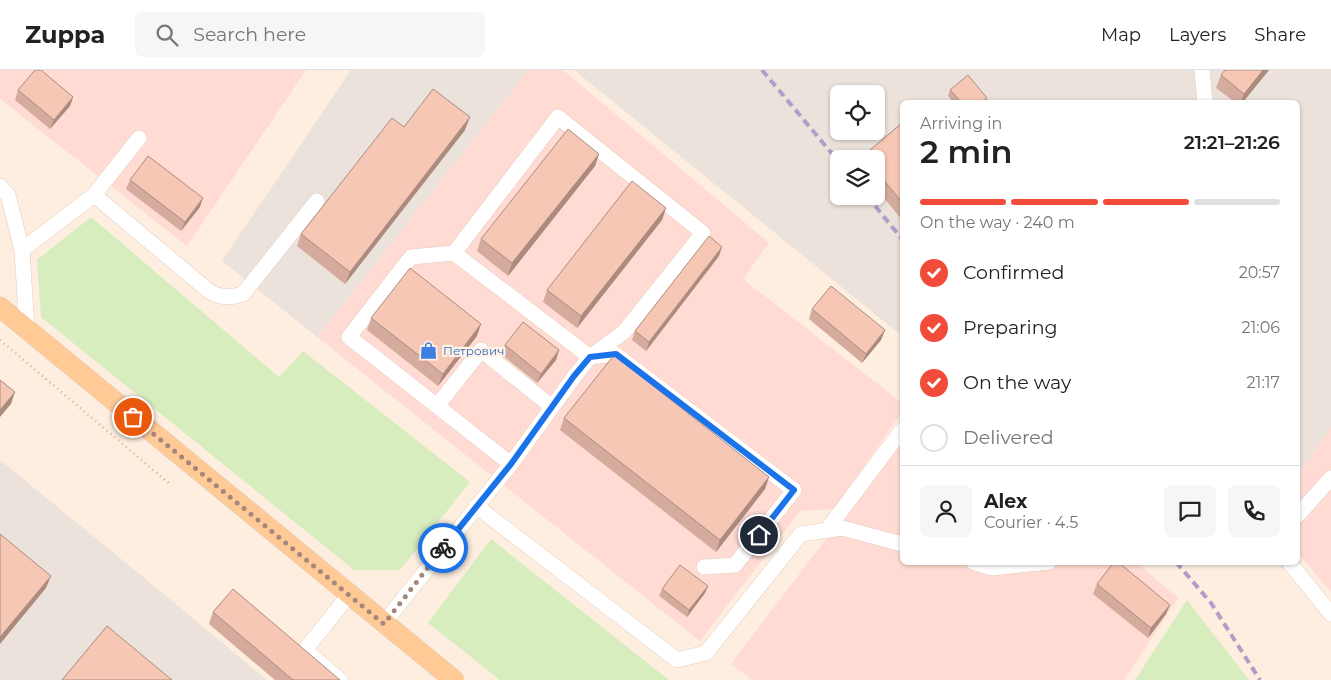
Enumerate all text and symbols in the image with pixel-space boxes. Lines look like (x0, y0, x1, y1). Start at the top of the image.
search box (135, 12, 485, 57)
text: Zuppa (25, 20, 105, 49)
icon: search (153, 21, 181, 49)
text: Search here (193, 23, 306, 46)
text: Map (1101, 24, 1141, 46)
text: Layers (1169, 24, 1226, 46)
text: Share (1254, 24, 1306, 46)
map controls (830, 85, 885, 205)
button: locate (830, 85, 885, 140)
text: Arriving in (920, 114, 1002, 133)
text: 21:21–21:26 (1184, 131, 1280, 154)
text: 2 min (920, 132, 1012, 171)
button: layers (830, 150, 885, 205)
text: On the way · 240 m (920, 213, 1075, 232)
icon: check (920, 259, 948, 287)
text: Confirmed (963, 261, 1064, 284)
text: 20:57 (1239, 263, 1280, 282)
icon: check (920, 314, 948, 342)
text: Preparing (963, 316, 1058, 339)
text: 21:06 (1241, 318, 1280, 337)
shop icon: Петрович (419, 340, 439, 360)
place label: Петрович (443, 343, 504, 358)
icon: check (920, 369, 948, 397)
text: On the way (963, 371, 1071, 394)
text: 21:17 (1247, 373, 1280, 392)
pin (112, 396, 154, 438)
icon: bag (119, 403, 147, 431)
text: Delivered (963, 426, 1054, 449)
button: person (920, 485, 972, 537)
button: chat (1164, 485, 1216, 537)
button: phone (1228, 485, 1280, 537)
text: Alex (984, 490, 1027, 513)
text: Courier · 4.5 (984, 513, 1078, 532)
pin (738, 514, 780, 556)
icon: home (745, 521, 773, 549)
courier (418, 523, 468, 573)
icon: bike (429, 534, 457, 562)

